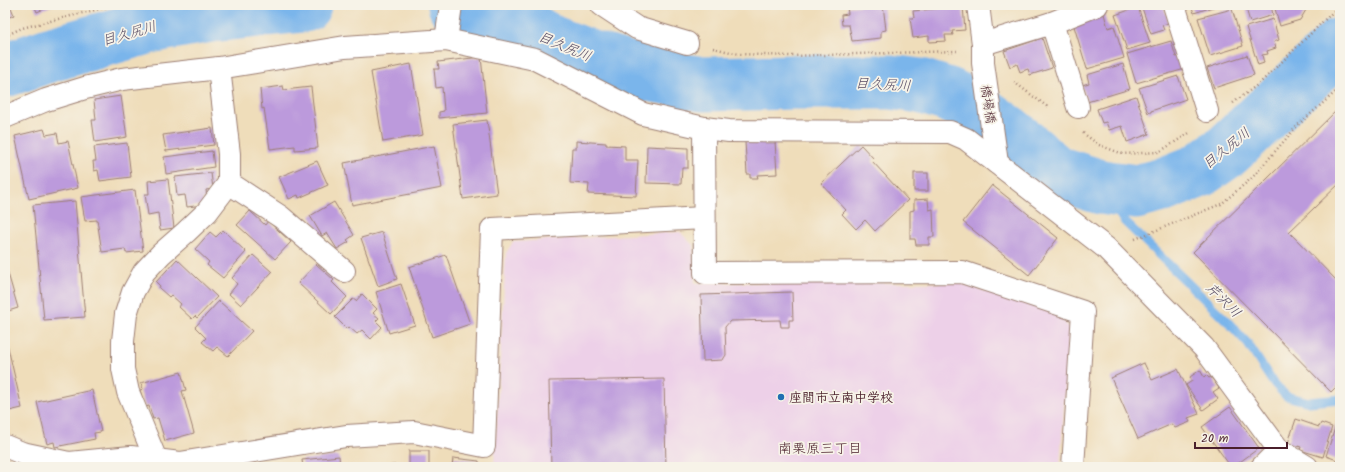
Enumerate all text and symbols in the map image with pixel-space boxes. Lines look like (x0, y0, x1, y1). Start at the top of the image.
water label: 目久尻川 (99, 16, 159, 52)
water label: 目久尻川 (535, 26, 595, 68)
water label: 目久尻川 (854, 73, 911, 97)
street label: 橋場橋 (974, 83, 1001, 125)
water label: 目久尻川 (1198, 123, 1255, 175)
water label: 芹沢川 (1201, 278, 1246, 323)
place label: 座間市立南中学校 (789, 388, 893, 409)
marker: 座間市立南中学校 (776, 392, 786, 402)
scale bar (1195, 424, 1287, 450)
text: 20 m (1201, 429, 1229, 448)
district label: 南栗原三丁目 (778, 438, 862, 460)

